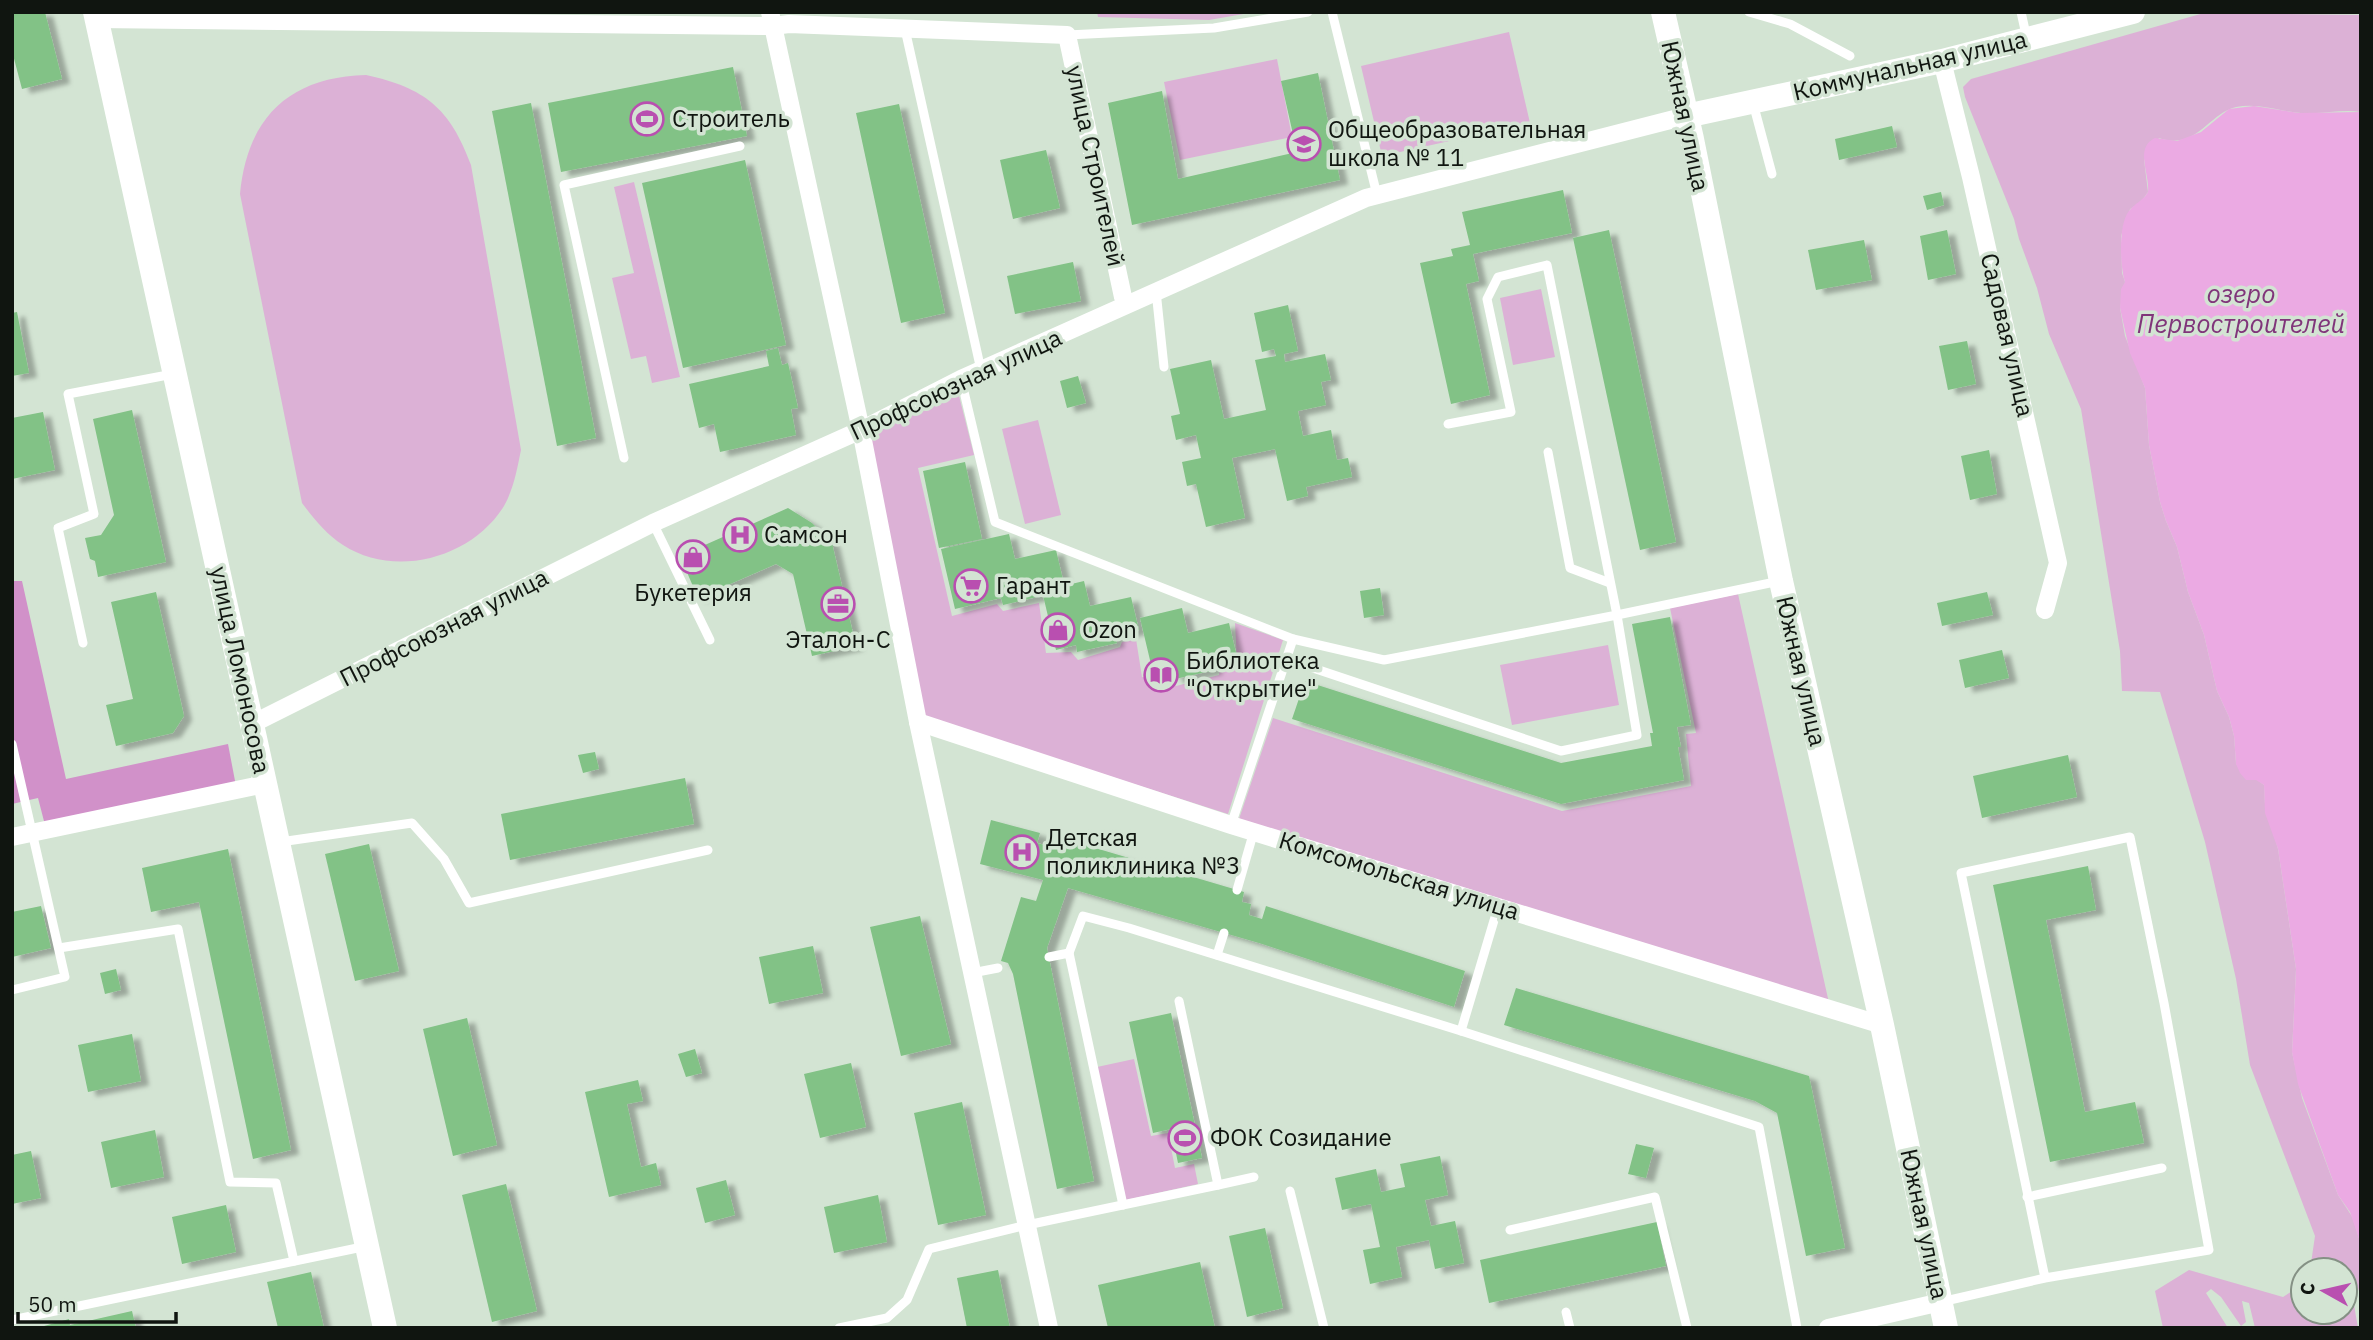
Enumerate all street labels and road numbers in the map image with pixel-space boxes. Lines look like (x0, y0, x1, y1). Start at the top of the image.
street label: Коммунальная улица (1790, 22, 2030, 108)
street label: Южная улица (1654, 38, 1718, 194)
street label: улица Строителей (1059, 62, 1133, 269)
street label: Садовая улица (1974, 250, 2042, 420)
street label: Профсоюзная улица (845, 321, 1067, 447)
street label: Профсоюзная улица (334, 561, 553, 694)
street label: улица Ломоносова (203, 563, 279, 777)
street label: Южная улица (1769, 593, 1835, 749)
street label: Комсомольская улица (1275, 823, 1524, 927)
street label: Южная улица (1893, 1146, 1957, 1302)

